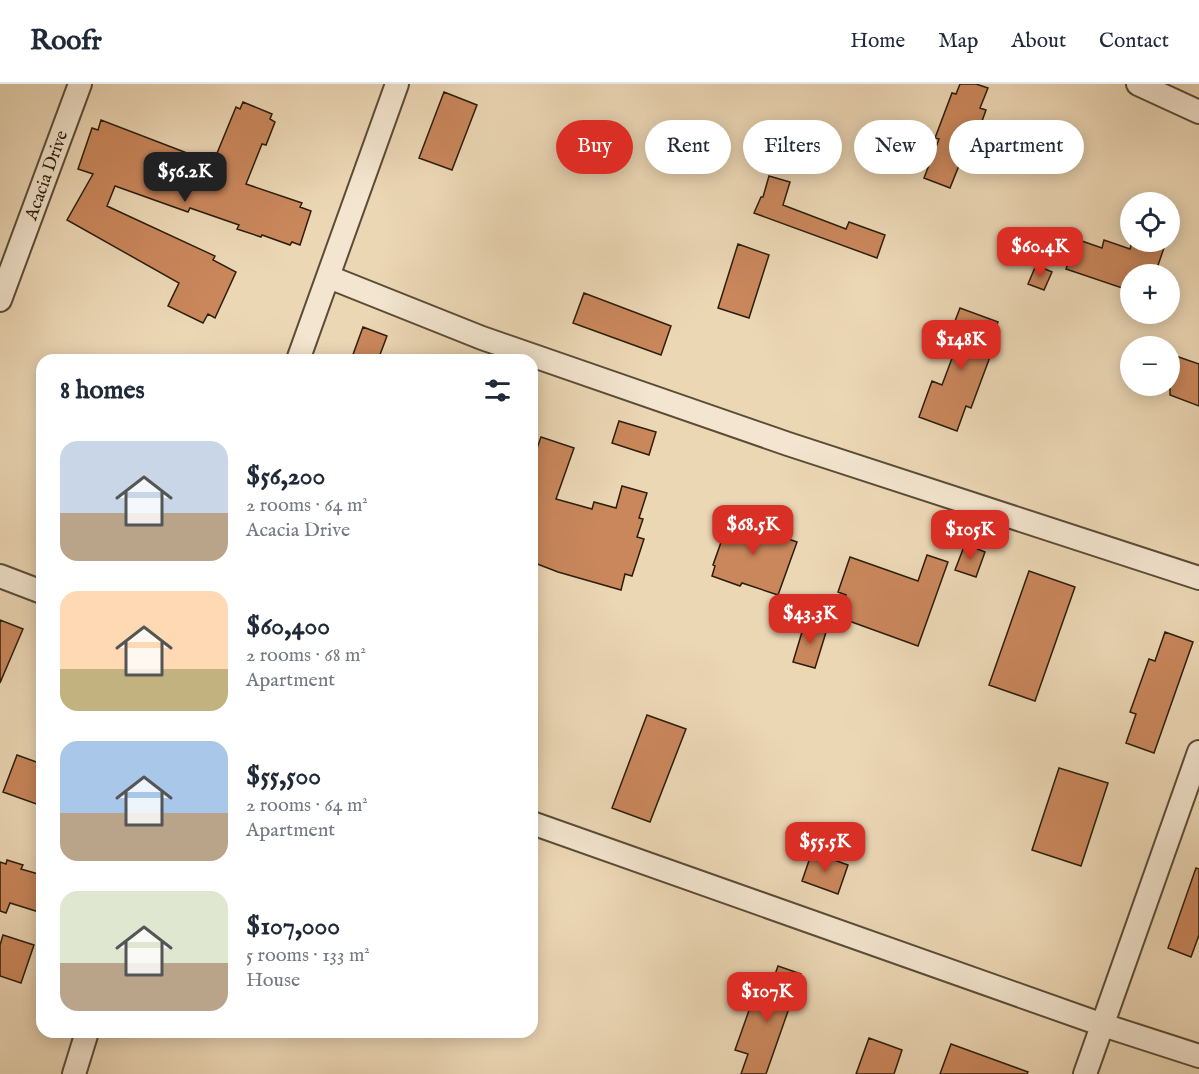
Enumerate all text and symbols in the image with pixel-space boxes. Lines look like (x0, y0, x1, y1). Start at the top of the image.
text: Roofr (30, 24, 102, 59)
text: Home (850, 28, 905, 55)
text: Map (938, 28, 978, 55)
text: About (1011, 28, 1066, 55)
text: Contact (1099, 28, 1169, 55)
chip: Buy (556, 120, 633, 174)
chip: Rent (645, 120, 731, 174)
chip: Filters (743, 120, 842, 174)
chip: New (854, 120, 937, 174)
chip: Apartment (949, 120, 1084, 174)
street label: Acacia Drive (20, 127, 74, 224)
pin: $56.2K (136, 152, 234, 203)
text: $56.2K (158, 159, 212, 184)
map controls (1120, 192, 1180, 396)
button: locate (1120, 192, 1180, 252)
pin: $60.4K (991, 227, 1089, 278)
text: $60.4K (1011, 234, 1069, 259)
button: + (1120, 264, 1180, 324)
pin: $148K (919, 320, 1003, 371)
text: $148K (936, 327, 986, 352)
button: − (1120, 336, 1180, 396)
text: 8 homes (60, 374, 145, 407)
icon: filters (481, 374, 514, 407)
text: $56,200 (246, 460, 325, 493)
icon: home (108, 465, 180, 537)
text: 2 rooms · 64 m² (246, 493, 368, 518)
pin: $68.5K (704, 505, 802, 556)
pin: $105K (928, 510, 1012, 561)
text: $68.5K (726, 512, 780, 537)
text: $105K (945, 517, 995, 542)
text: Acacia Drive (246, 518, 350, 543)
pin: $43.3K (761, 594, 859, 645)
text: $43.3K (783, 601, 837, 626)
text: $60,400 (246, 610, 330, 643)
icon: home (108, 615, 180, 687)
text: 2 rooms · 68 m² (246, 643, 366, 668)
text: Apartment (246, 668, 335, 693)
text: $55,500 (246, 760, 321, 793)
icon: home (108, 765, 180, 837)
text: 2 rooms · 64 m² (246, 793, 368, 818)
text: Apartment (246, 818, 335, 843)
pin: $55.5K (776, 822, 874, 873)
text: $55.5K (799, 829, 851, 854)
text: $107,000 (246, 910, 340, 943)
icon: home (108, 915, 180, 987)
text: 5 rooms · 133 m² (246, 943, 370, 968)
text: House (246, 968, 300, 993)
pin: $107K (725, 972, 809, 1023)
text: $107K (741, 979, 793, 1004)

